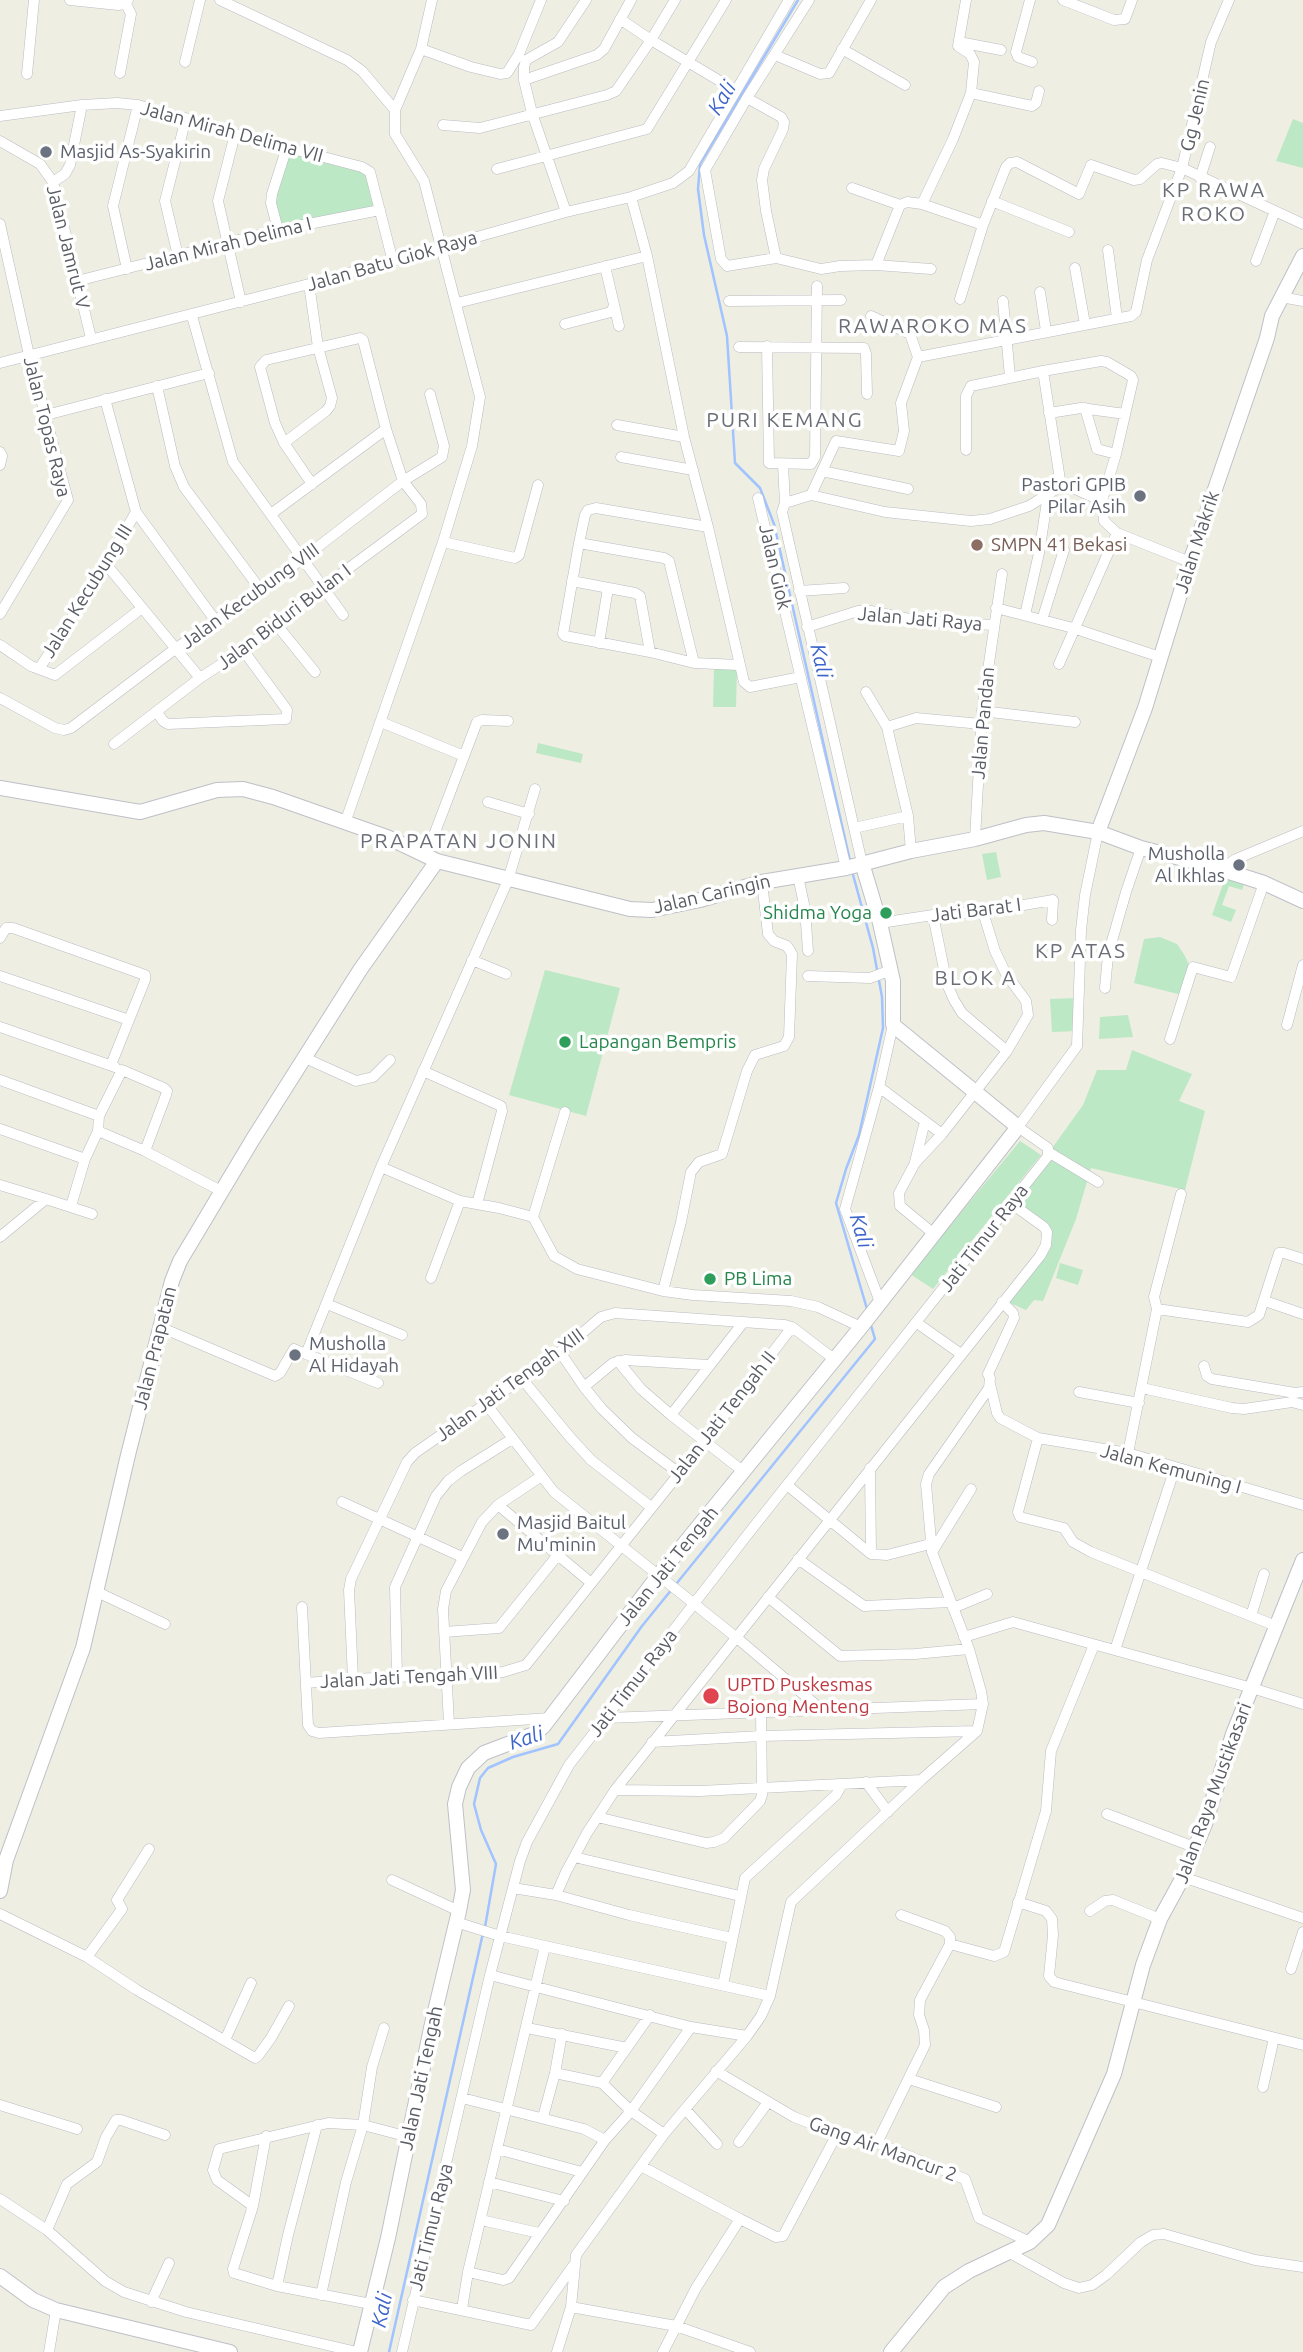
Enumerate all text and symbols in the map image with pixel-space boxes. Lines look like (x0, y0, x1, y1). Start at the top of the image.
street label: Gg Jenin (1176, 76, 1214, 154)
water label: Kali (702, 77, 742, 119)
street label: Jalan Mirah Delima VII (138, 97, 326, 167)
place label: Masjid As-Syakirin (60, 141, 211, 163)
marker: Masjid As-Syakirin (38, 144, 54, 160)
district label: KP RAWA ROKO (1163, 177, 1265, 227)
street label: Jalan Jamrut V (42, 183, 94, 311)
street label: Jalan Mirah Delima I (142, 212, 314, 276)
street label: Jalan Batu Giok Raya (304, 226, 480, 296)
district label: RAWAROKO MAS (840, 313, 1026, 339)
street label: Jalan Topas Raya (19, 354, 75, 500)
district label: PURI KEMANG (708, 407, 862, 433)
place label: Pastori GPIB Pilar Asih (1021, 474, 1126, 518)
marker: Pastori GPIB Pilar Asih (1132, 488, 1148, 504)
street label: Jalan Makrik (1170, 488, 1224, 596)
street label: Jalan Kecubung III (37, 520, 137, 662)
street label: Jalan Giok (754, 522, 796, 612)
place label: SMPN 41 Bekasi (991, 534, 1127, 556)
marker: SMPN 41 Bekasi (969, 537, 985, 553)
street label: Jalan Kecubung VIII (176, 538, 324, 654)
street label: Jalan Biduri Bulan I (213, 559, 355, 675)
street label: Jalan Jati Raya (857, 602, 983, 636)
water label: Kali (805, 641, 837, 681)
street label: Jalan Pandan (967, 666, 999, 780)
district label: PRAPATAN JONIN (362, 828, 556, 854)
place label: Musholla Al Ikhlas (1148, 843, 1225, 887)
marker: Musholla Al Ikhlas (1231, 857, 1247, 873)
street label: Jalan Caringin (651, 869, 773, 919)
street label: Jati Barat I (929, 893, 1023, 927)
place label: Shidma Yoga (763, 902, 872, 924)
marker: Shidma Yoga (878, 905, 894, 921)
district label: KP ATAS (1036, 938, 1126, 964)
district label: BLOK A (935, 965, 1017, 991)
place label: Lapangan Bempris (579, 1031, 736, 1053)
marker: Lapangan Bempris (557, 1034, 573, 1050)
street label: Jati Timur Raya (935, 1180, 1033, 1296)
water label: Kali (844, 1211, 878, 1251)
place label: PB Lima (724, 1268, 792, 1290)
marker: PB Lima (702, 1271, 718, 1287)
street label: Jalan Prapatan (129, 1284, 181, 1412)
street label: Jalan Jati Tengah XIII (431, 1324, 589, 1446)
place label: Musholla Al Hidayah (309, 1333, 399, 1377)
street label: Jalan Jati Tengah II (663, 1346, 781, 1488)
marker: Musholla Al Hidayah (287, 1347, 303, 1363)
street label: Jalan Kemuning I (1098, 1439, 1244, 1499)
street label: Jalan Jati Tengah (613, 1502, 723, 1630)
place label: Masjid Baitul Mu'minin (517, 1512, 626, 1556)
marker: Masjid Baitul Mu'minin (495, 1526, 511, 1542)
street label: Jati Timur Raya (584, 1625, 682, 1741)
street label: Jalan Jati Tengah VIII (319, 1661, 499, 1693)
place label: UPTD Puskesmas Bojong Menteng (727, 1674, 873, 1718)
marker: UPTD Puskesmas Bojong Menteng (701, 1686, 721, 1706)
street label: Jalan Raya Mustikasari (1170, 1699, 1256, 1887)
water label: Kali (506, 1721, 546, 1755)
street label: Jalan Jati Tengah (395, 2004, 447, 2152)
street label: Gang Air Mancur 2 (806, 2112, 960, 2186)
street label: Jati Timur Raya (404, 2161, 458, 2293)
water label: Kali (366, 2290, 398, 2330)

